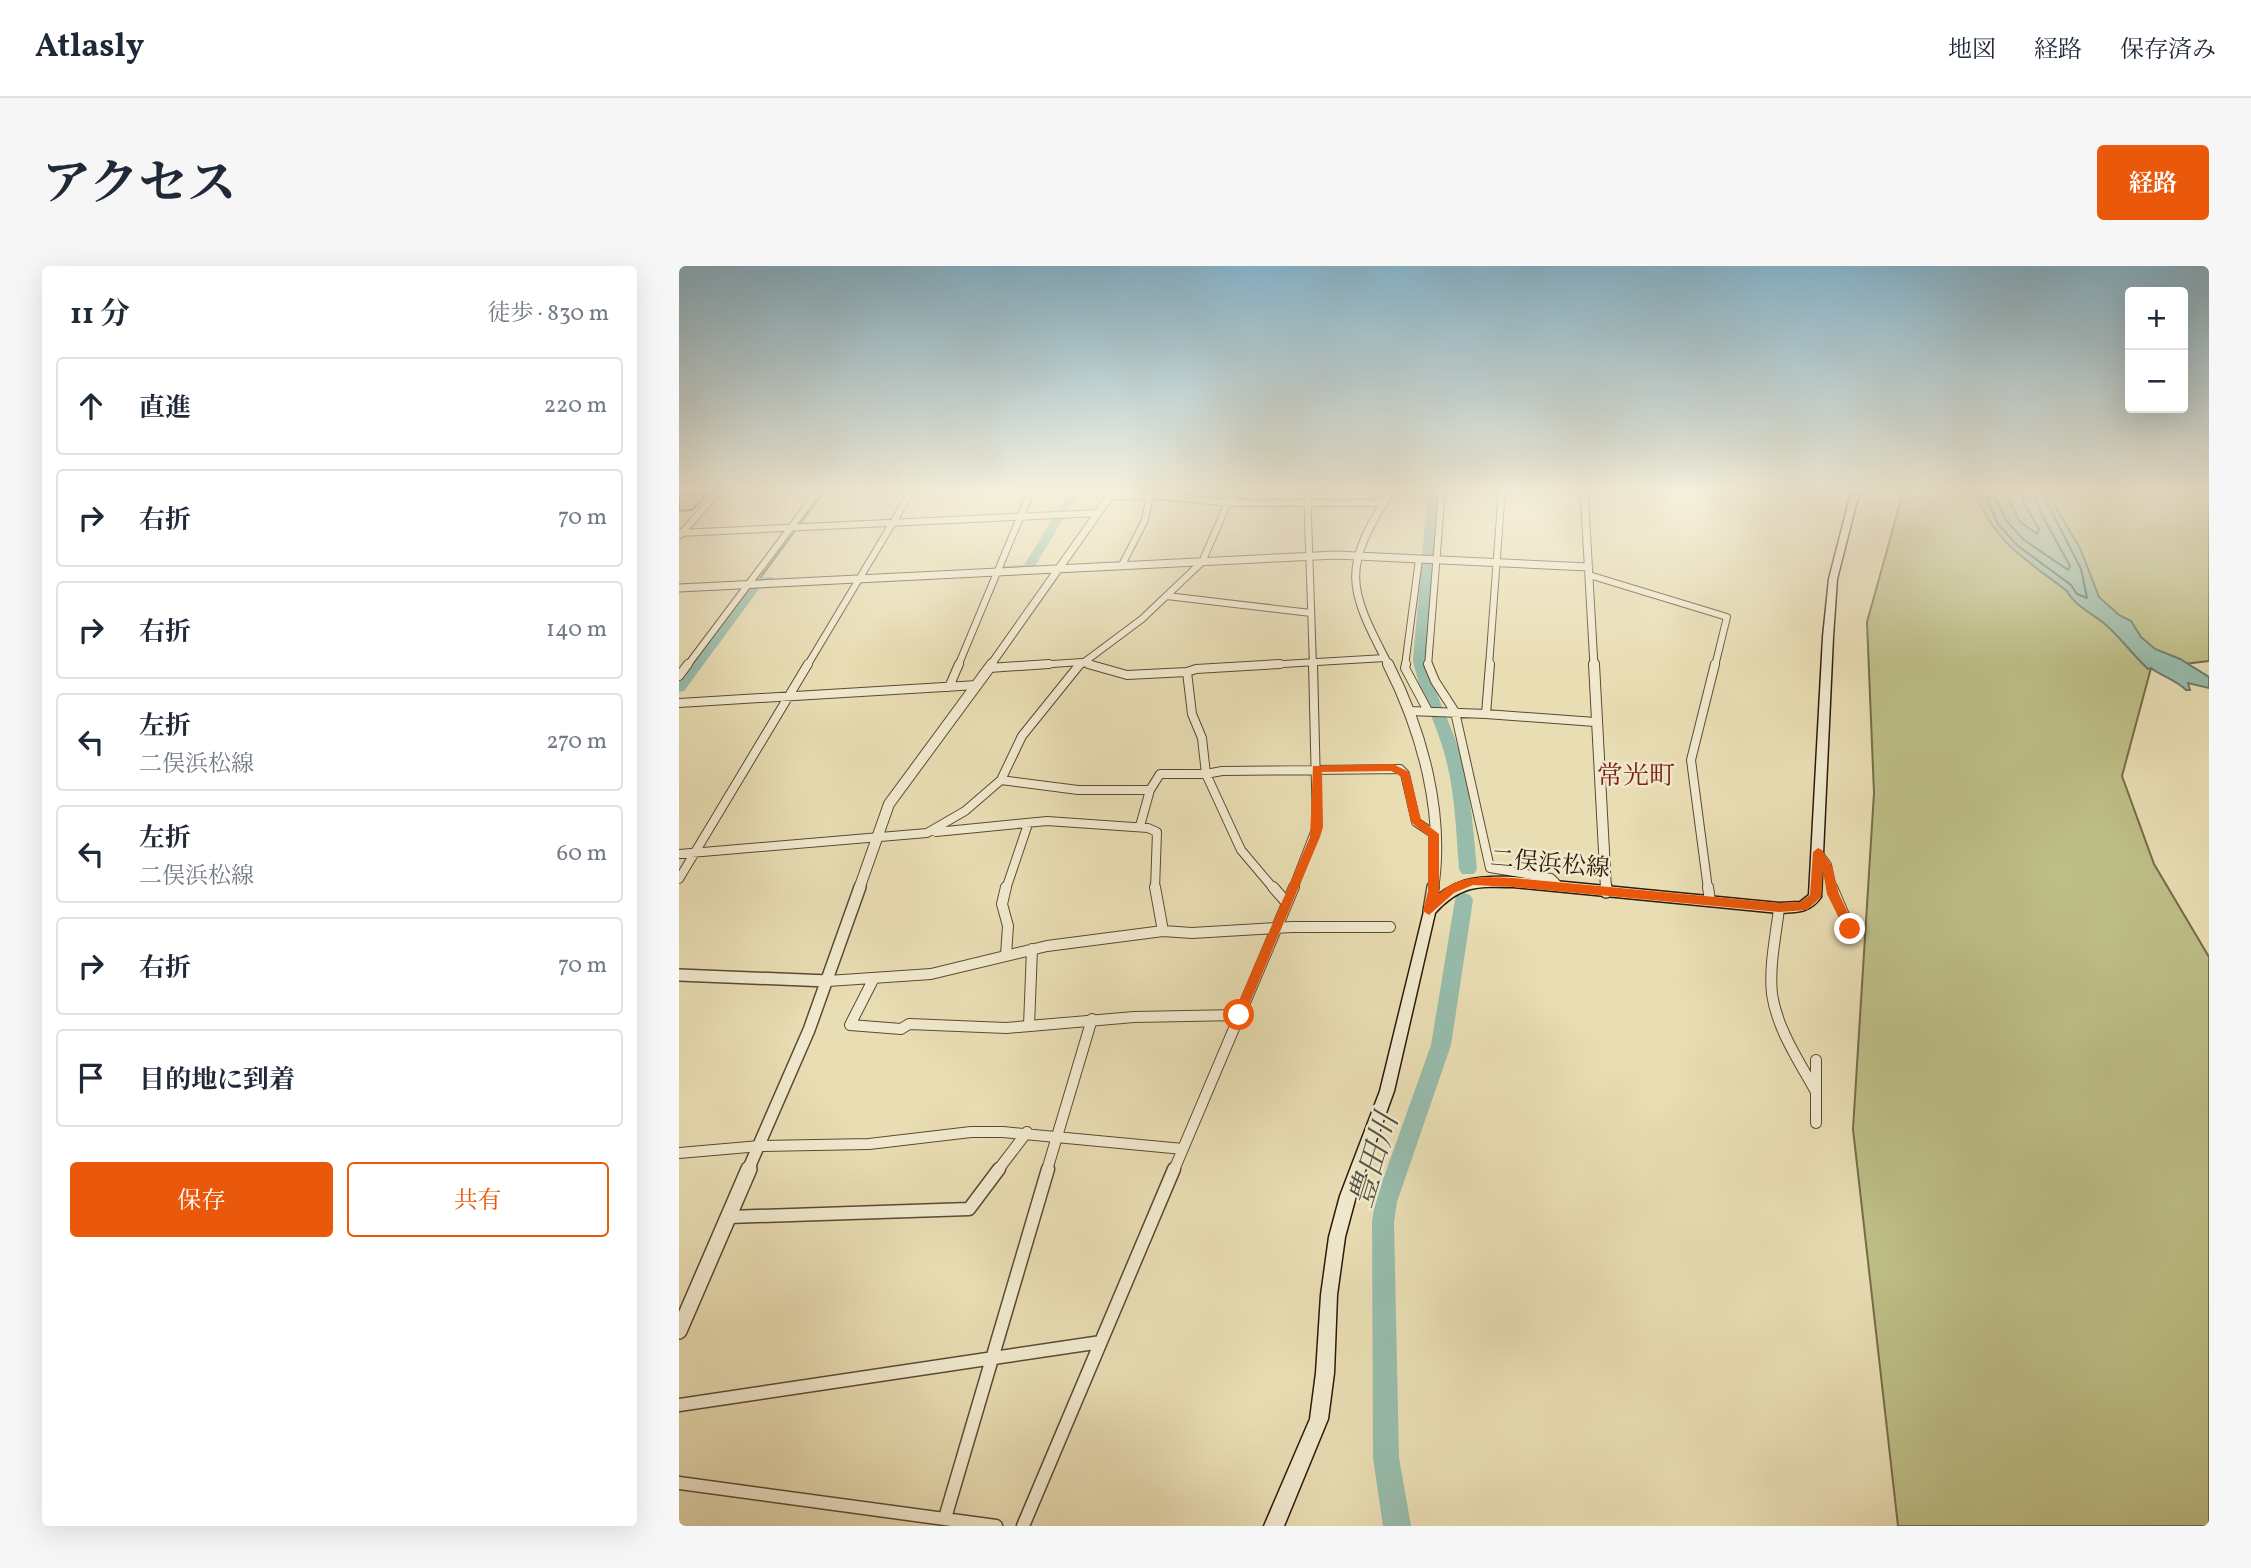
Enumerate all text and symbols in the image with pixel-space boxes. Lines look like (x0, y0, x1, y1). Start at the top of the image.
text: Atlasly (35, 25, 144, 71)
text: 地図 (1948, 34, 1996, 68)
text: 経路 (2034, 34, 2082, 68)
text: 保存済み (2120, 34, 2216, 68)
button: 経路 (2097, 145, 2209, 220)
text: アクセス (42, 152, 237, 221)
map controls (2125, 287, 2188, 413)
button: + (2125, 287, 2188, 350)
text: 11 分 (70, 294, 130, 336)
text: 徒歩 · 830 m (487, 298, 609, 330)
button: − (2125, 350, 2188, 413)
icon: ahead (72, 387, 110, 425)
text: 220 m (544, 390, 607, 422)
text: 直進 (139, 391, 191, 427)
icon: right (72, 499, 110, 537)
text: 70 m (558, 502, 607, 534)
text: 右折 (139, 503, 191, 539)
icon: right (72, 611, 110, 649)
text: 140 m (546, 614, 607, 646)
text: 右折 (139, 615, 191, 651)
text: 左折 (139, 709, 191, 745)
icon: left (72, 723, 110, 761)
text: 270 m (546, 726, 607, 758)
text: 二俣浜松線 (139, 749, 254, 781)
district label: 常光町 (1597, 759, 1675, 795)
text: 左折 (139, 821, 191, 857)
icon: left (72, 835, 110, 873)
text: 60 m (557, 838, 607, 870)
street label: 二俣浜松線 (1489, 843, 1611, 887)
text: 二俣浜松線 (139, 861, 254, 893)
route end (1834, 913, 1865, 944)
icon: right (72, 947, 110, 985)
text: 70 m (558, 950, 607, 982)
text: 右折 (139, 951, 191, 987)
route start (1223, 999, 1254, 1030)
icon: arrive (72, 1059, 110, 1097)
text: 目的地に到着 (139, 1063, 295, 1099)
water label: 豊田川 (1341, 1106, 1412, 1213)
button: 保存 (70, 1162, 333, 1237)
button: 共有 (347, 1162, 609, 1237)

